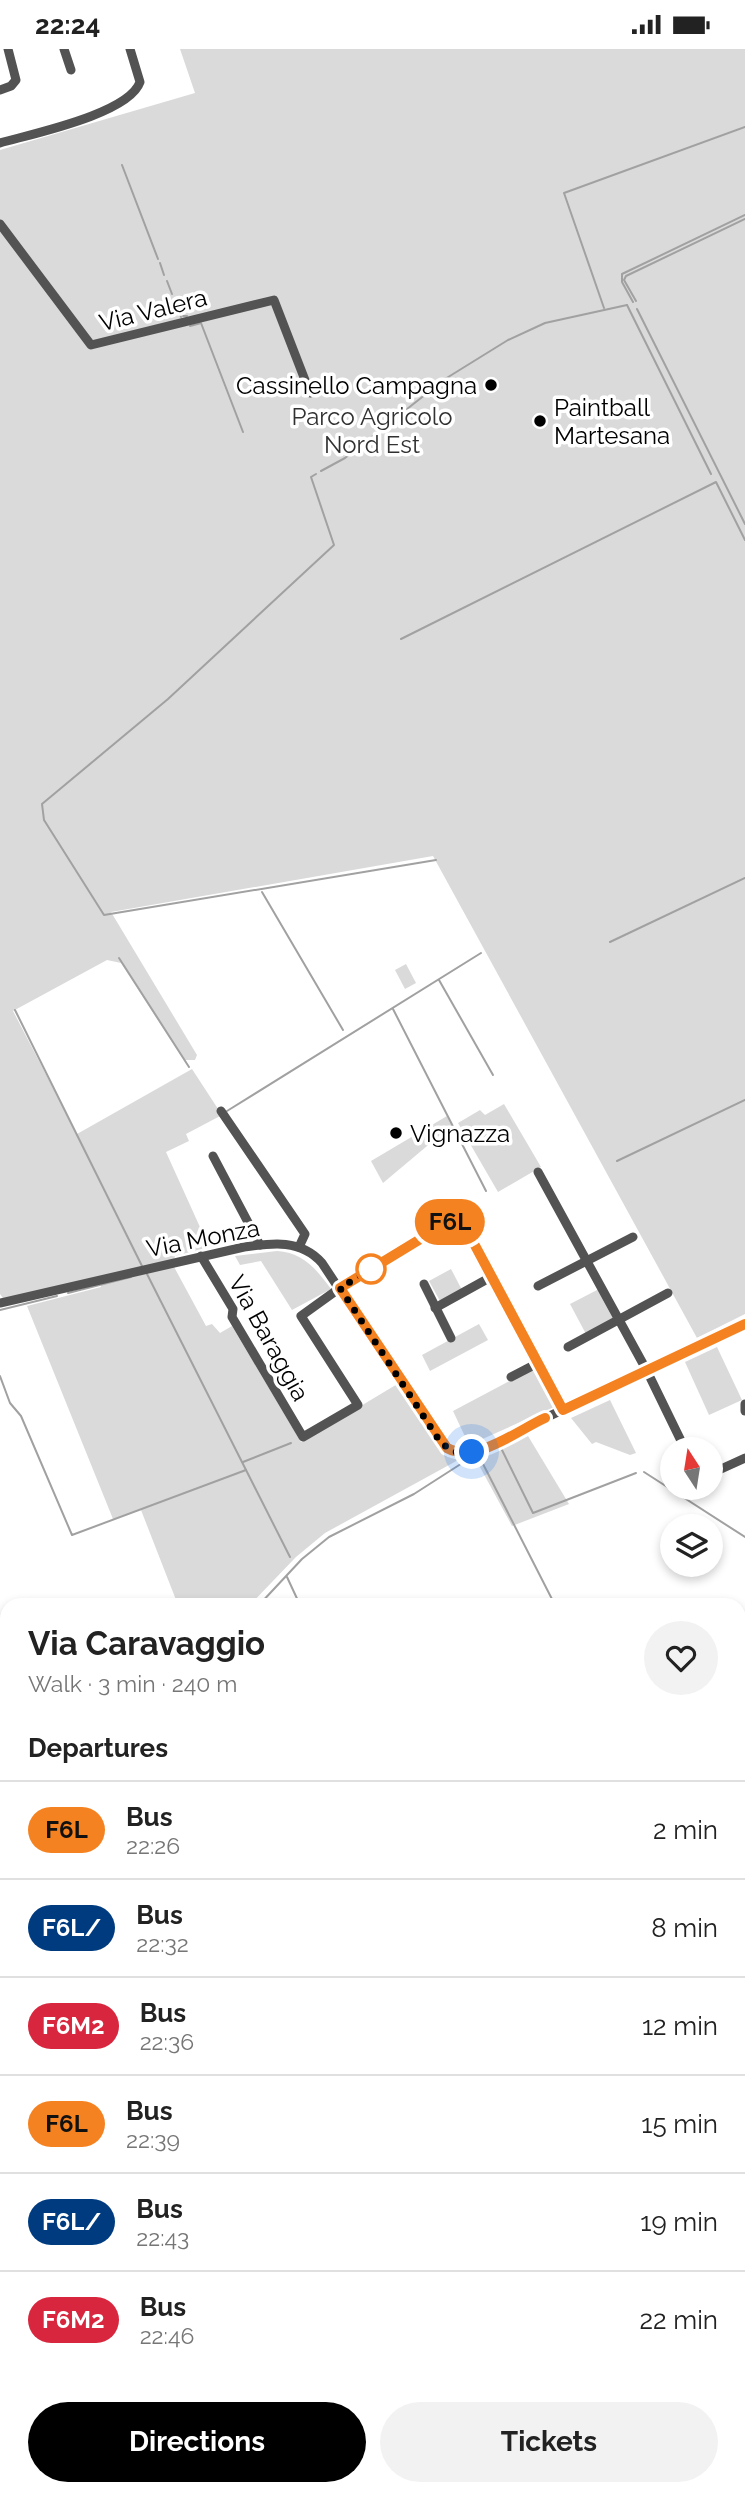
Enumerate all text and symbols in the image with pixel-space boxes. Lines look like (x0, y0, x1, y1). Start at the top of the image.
text: 22:24 (35, 10, 100, 40)
street label: Via Valera (96, 283, 210, 337)
place label: Cassinello Campagna (236, 371, 477, 400)
marker: Cassinello Campagna (483, 377, 499, 393)
place label: Paintball Martesana (554, 393, 670, 450)
park label: Parco Agricolo Nord Est (291, 402, 453, 459)
marker: Paintball Martesana (532, 413, 548, 429)
place label: Vignazza (410, 1119, 510, 1148)
marker: Vignazza (388, 1125, 404, 1141)
line badge: F6L (410, 1199, 490, 1245)
text: F6L (429, 1207, 471, 1236)
street label: Via Monza (144, 1213, 262, 1263)
unlabelled marker (356, 1254, 386, 1284)
street label: Via Baraggia (223, 1270, 315, 1406)
your location (454, 1434, 489, 1469)
north arrow (660, 1437, 723, 1500)
map controls (660, 1437, 723, 1577)
button: layers (660, 1514, 723, 1577)
button: heart (644, 1621, 718, 1695)
text: Via Caravaggio (28, 1624, 265, 1663)
text: Walk · 3 min · 240 m (28, 1670, 237, 1697)
text: Departures (28, 1733, 168, 1763)
text: Bus (126, 1802, 173, 1832)
text: F6L (45, 1815, 88, 1844)
text: 2 min (653, 1815, 718, 1845)
text: 22:26 (126, 1832, 180, 1859)
text: Bus (136, 1900, 183, 1930)
text: F6L/ (42, 1913, 101, 1942)
text: 8 min (651, 1913, 718, 1943)
text: 22:32 (136, 1930, 189, 1957)
text: Bus (140, 1998, 186, 2028)
text: F6M2 (42, 2011, 105, 2040)
text: 12 min (642, 2011, 718, 2041)
text: 22:36 (140, 2028, 194, 2055)
text: Bus (126, 2096, 173, 2126)
text: F6L (45, 2109, 88, 2138)
text: 15 min (641, 2109, 718, 2139)
text: 22:39 (126, 2126, 180, 2153)
text: Bus (136, 2194, 183, 2224)
text: F6L/ (42, 2207, 101, 2236)
text: 19 min (640, 2207, 718, 2237)
text: 22:43 (136, 2224, 189, 2251)
text: Bus (140, 2292, 186, 2322)
text: F6M2 (42, 2305, 105, 2334)
text: 22 min (640, 2305, 718, 2335)
text: 22:46 (140, 2322, 194, 2349)
button: Directions (28, 2402, 366, 2482)
button: Tickets (380, 2402, 718, 2482)

